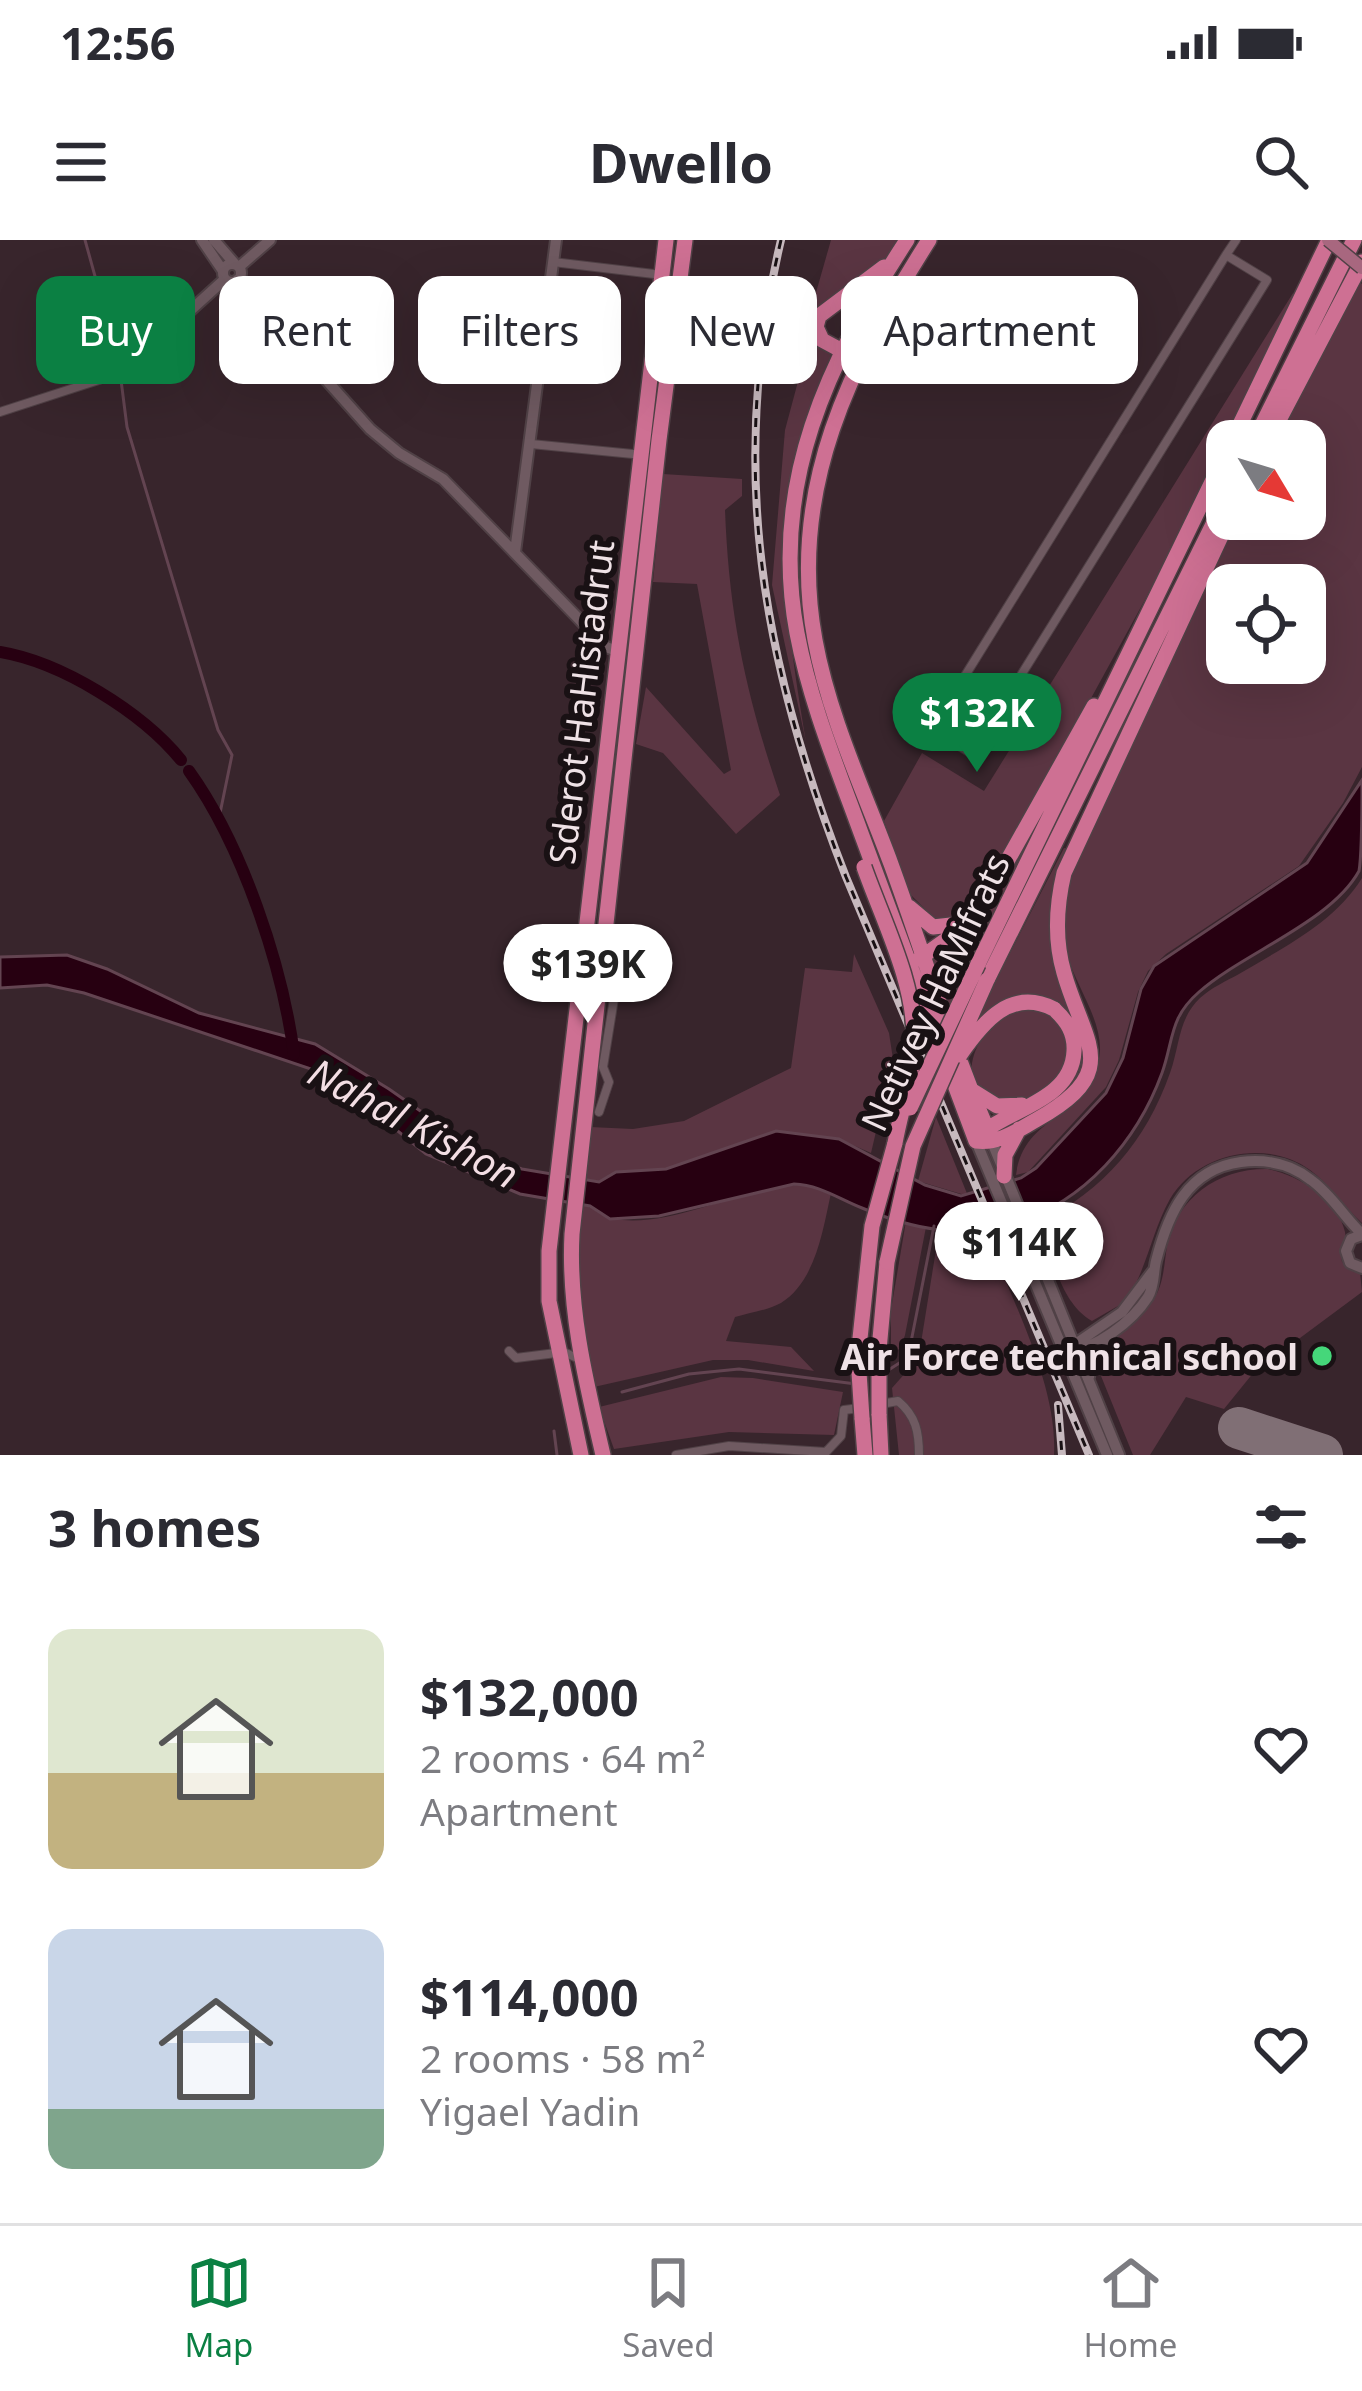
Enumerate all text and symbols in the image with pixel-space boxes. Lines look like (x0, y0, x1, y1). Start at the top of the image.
text: 12:56 (60, 12, 176, 73)
text: Dwello (589, 125, 773, 199)
icon: menu (48, 129, 114, 195)
icon: search (1248, 129, 1314, 195)
chip: Buy (36, 276, 195, 384)
chip: Rent (219, 276, 394, 384)
chip: Filters (418, 276, 621, 384)
chip: New (645, 276, 817, 384)
chip: Apartment (841, 276, 1138, 384)
north arrow (1206, 420, 1326, 540)
map controls (1206, 420, 1326, 684)
street label: Sderot HaHistadrut (537, 537, 625, 867)
button: locate (1206, 564, 1326, 684)
pin: $132K (893, 673, 1061, 775)
text: $132K (919, 685, 1035, 738)
street label: Netivey HaMifrats (849, 845, 1021, 1139)
pin: $139K (504, 924, 672, 1026)
text: $139K (530, 936, 646, 989)
water label: Nahal Kishon (300, 1044, 528, 1200)
pin: $114K (935, 1202, 1103, 1304)
text: $114K (961, 1214, 1077, 1267)
place label: Air Force technical school (841, 1332, 1298, 1381)
marker: Air Force technical school (1309, 1343, 1335, 1369)
text: 3 homes (48, 1492, 261, 1562)
icon: filters (1248, 1494, 1314, 1560)
text: $132,000 (420, 1661, 639, 1731)
icon: home (144, 1677, 288, 1821)
icon: heart (1248, 1716, 1314, 1782)
text: 2 rooms · 64 m² (420, 1731, 706, 1784)
text: Apartment (420, 1784, 618, 1837)
text: $114,000 (420, 1961, 639, 2031)
icon: home (144, 1977, 288, 2121)
icon: heart (1248, 2016, 1314, 2082)
text: 2 rooms · 58 m² (420, 2031, 706, 2084)
text: Yigael Yadin (420, 2084, 640, 2137)
tab: Map (185, 2250, 253, 2367)
tab: Saved (622, 2250, 715, 2367)
tab: Home (1084, 2250, 1177, 2367)

